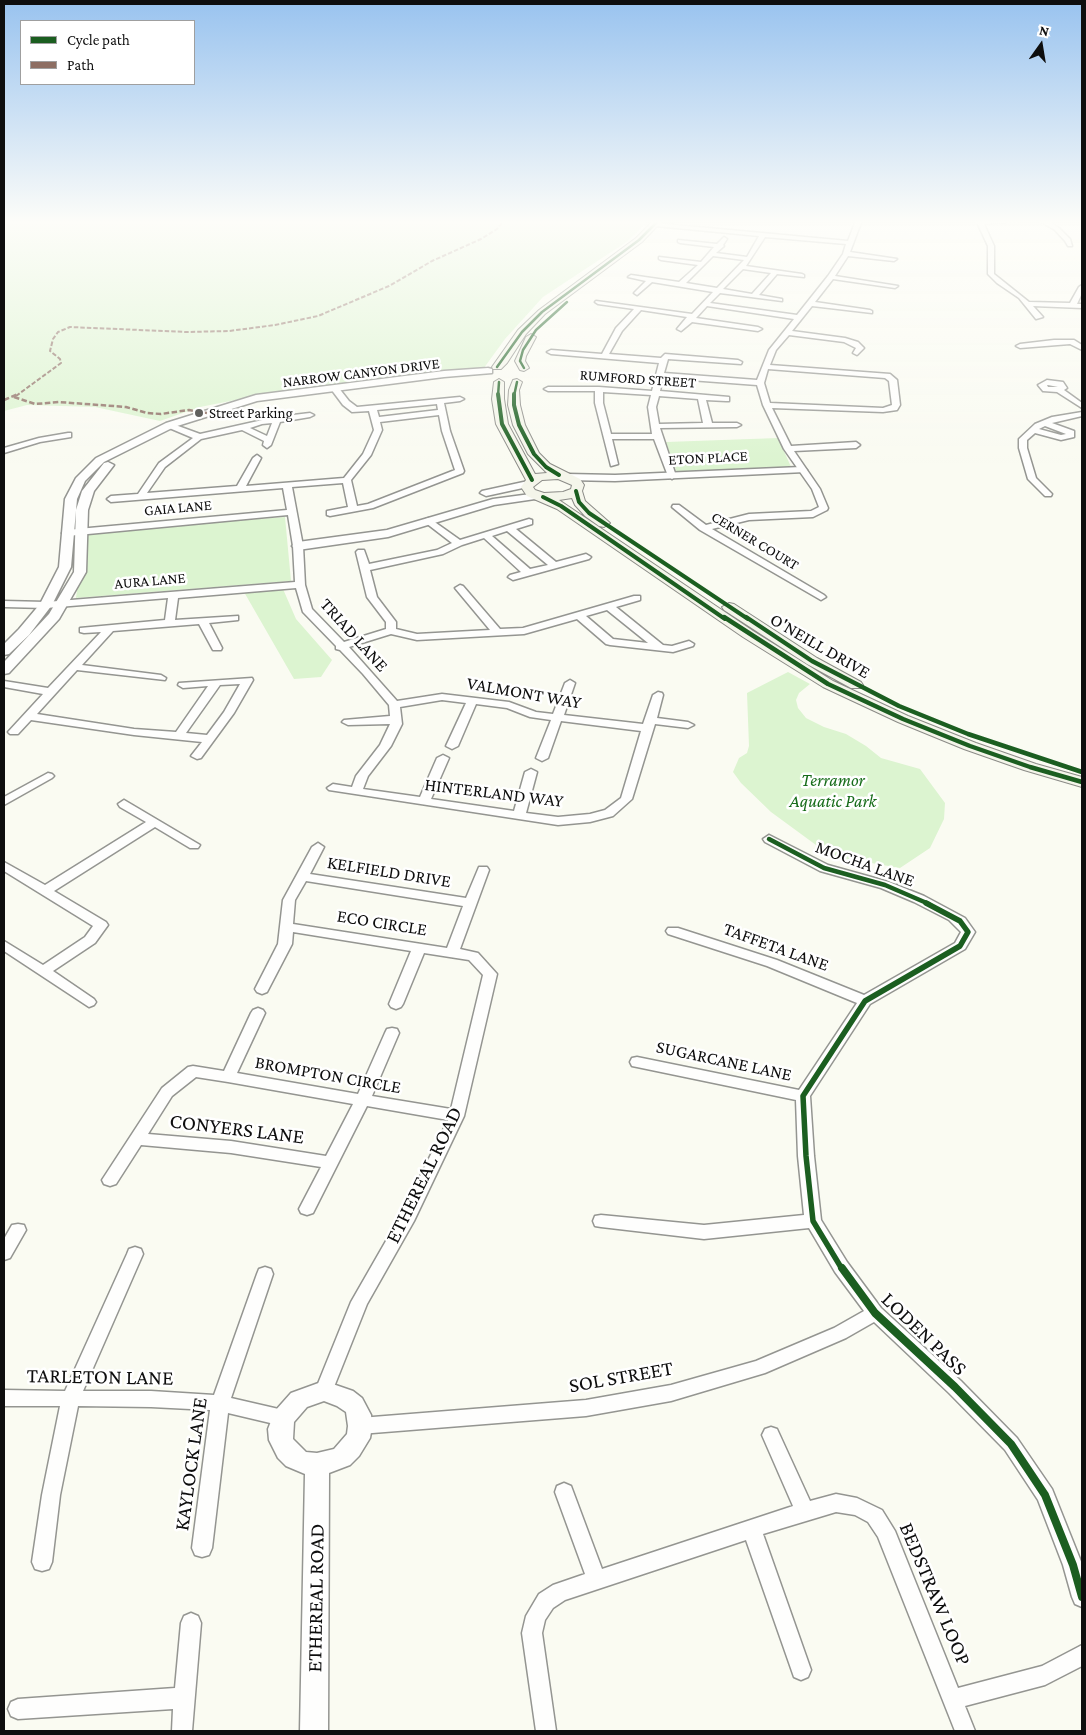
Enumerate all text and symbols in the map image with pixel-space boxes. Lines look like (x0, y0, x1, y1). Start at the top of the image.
legend (20, 20, 195, 85)
north arrow (1016, 20, 1066, 70)
text: N (1038, 22, 1051, 39)
text: Cycle path (67, 32, 130, 48)
text: Path (67, 57, 94, 73)
street label: NARROW CANYON DRIVE (281, 354, 441, 392)
street label: RUMFORD STREET (579, 366, 697, 392)
place label: Street Parking (209, 404, 293, 422)
marker: Street Parking (193, 407, 205, 419)
street label: ETON PLACE (668, 447, 748, 469)
street label: GAIA LANE (143, 496, 213, 520)
street label: CERNER COURT (708, 508, 802, 574)
street label: AURA LANE (114, 569, 186, 593)
street label: TRIAD LANE (315, 594, 393, 676)
street label: O'NEILL DRIVE (766, 609, 874, 683)
street label: VALMONT WAY (465, 672, 583, 714)
park label: Terramor Aquatic Park (790, 769, 876, 812)
street label: HINTERLAND WAY (423, 774, 565, 812)
street label: MOCHA LANE (813, 836, 917, 892)
street label: KELFIELD DRIVE (326, 852, 452, 892)
street label: ECO CIRCLE (335, 905, 429, 941)
street label: TAFFETA LANE (720, 918, 832, 976)
street label: SUGARCANE LANE (654, 1036, 794, 1086)
street label: BROMPTON CIRCLE (253, 1052, 403, 1098)
street label: ETHEREAL ROAD (380, 1103, 468, 1247)
street label: CONYERS LANE (168, 1108, 306, 1150)
street label: LODEN PASS (876, 1287, 972, 1381)
street label: SOL STREET (567, 1355, 675, 1399)
street label: TARLETON LANE (26, 1363, 174, 1391)
street label: KAYLOCK LANE (169, 1396, 213, 1532)
street label: BEDSTRAW LOOP (894, 1519, 976, 1669)
street label: ETHEREAL ROAD (302, 1523, 330, 1673)

